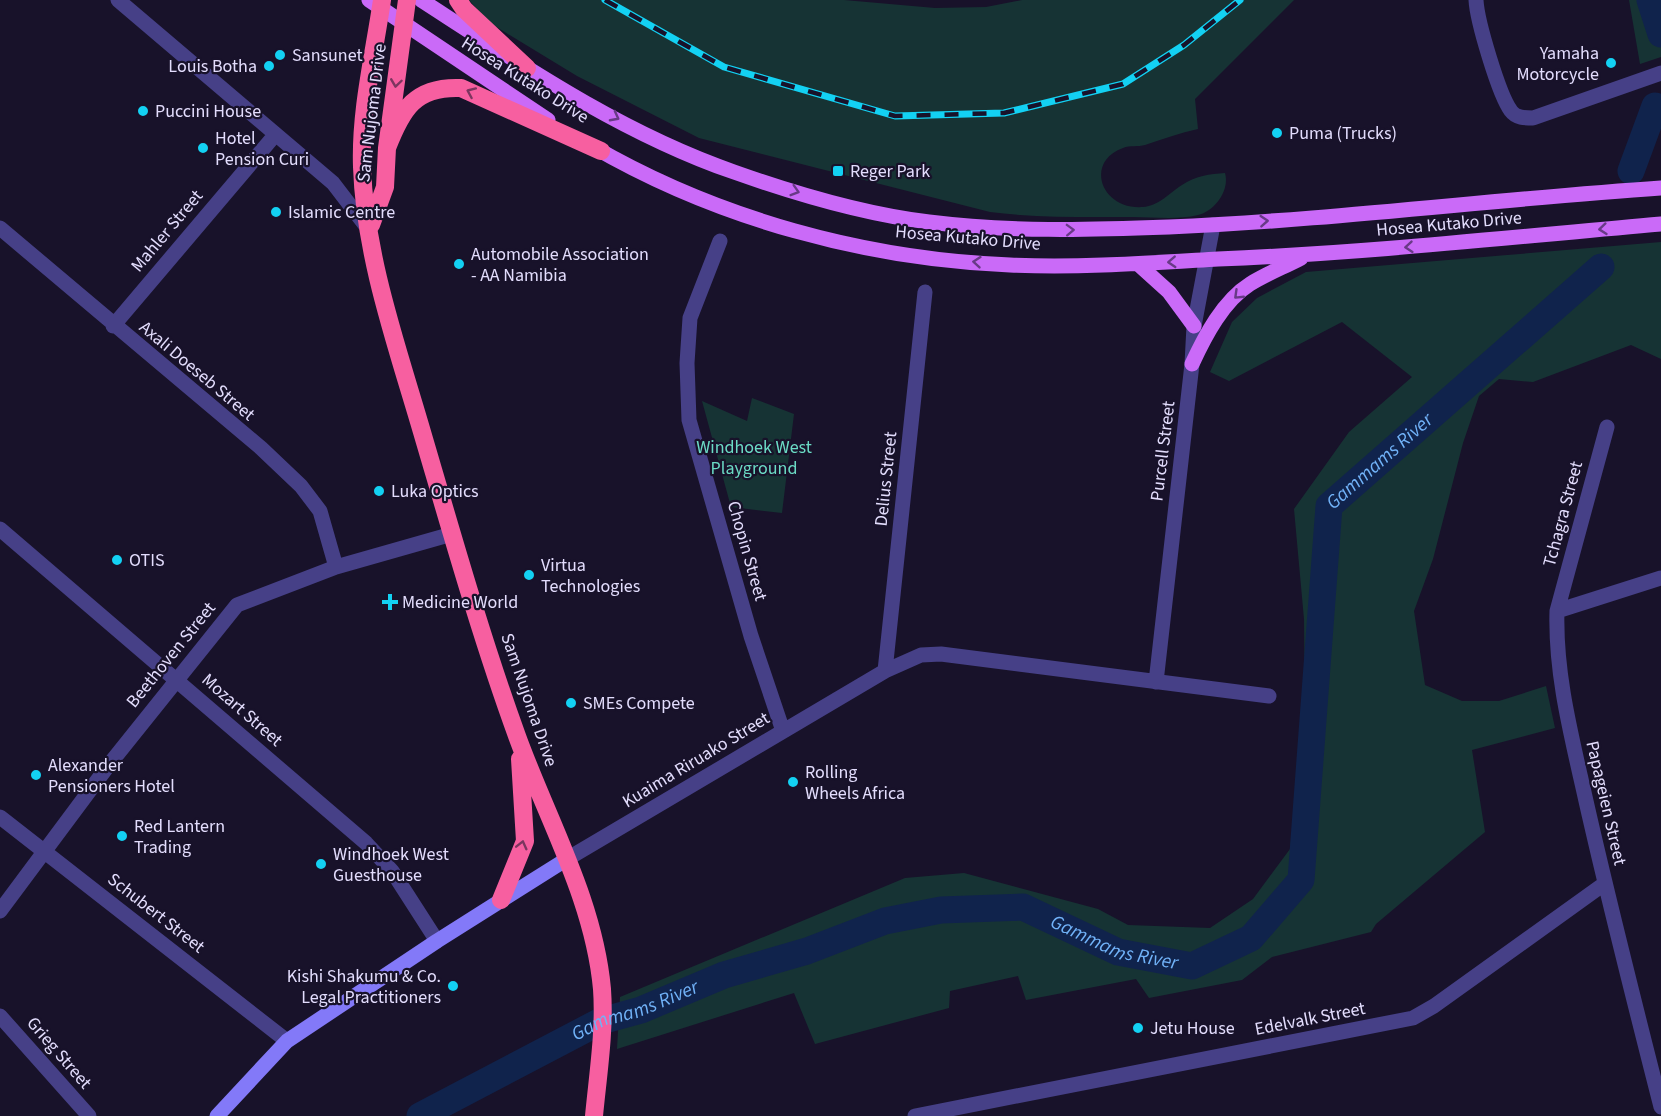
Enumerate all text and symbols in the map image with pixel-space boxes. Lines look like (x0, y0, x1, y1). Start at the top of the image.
street label: Hosea Kutako Drive (456, 31, 594, 129)
place label: Yamaha Motorcycle (1516, 41, 1599, 87)
street label: Sam Nujoma Drive (351, 42, 393, 184)
place label: Sansunet (292, 43, 363, 68)
marker: Sansunet (273, 48, 287, 62)
place label: Louis Botha (168, 54, 257, 79)
marker: Yamaha Motorcycle (1604, 56, 1618, 70)
marker: Louis Botha (262, 59, 276, 73)
one-way arrow (391, 78, 403, 87)
one-way arrow (467, 88, 478, 100)
place label: Puccini House (155, 99, 261, 124)
marker: Puccini House (136, 104, 150, 118)
one-way arrow (608, 110, 619, 121)
place label: Puma (Trucks) (1289, 121, 1397, 146)
place label: Hotel Pension Curi (215, 126, 309, 172)
marker: Puma (Trucks) (1270, 126, 1284, 140)
marker: Hotel Pension Curi (196, 141, 210, 155)
place label: Reger Park (850, 159, 930, 184)
marker: Reger Park (831, 164, 845, 178)
one-way arrow (789, 184, 800, 196)
street label: Mahler Street (125, 185, 209, 277)
place label: Islamic Centre (288, 200, 395, 225)
marker: Islamic Centre (269, 205, 283, 219)
street label: Hosea Kutako Drive (1375, 205, 1523, 243)
one-way arrow (1260, 215, 1269, 228)
street label: Hosea Kutako Drive (894, 219, 1042, 257)
one-way arrow (1598, 222, 1607, 235)
one-way arrow (1065, 224, 1074, 236)
one-way arrow (1404, 240, 1413, 253)
place label: Automobile Association - AA Namibia (471, 242, 649, 288)
one-way arrow (1168, 255, 1177, 268)
one-way arrow (973, 256, 982, 269)
marker: Automobile Association - AA Namibia (452, 257, 466, 271)
one-way arrow (1234, 288, 1244, 299)
street label: Axali Doeseb Street (134, 315, 260, 427)
street label: Purcell Street (1144, 400, 1182, 502)
water label: Gammams River (1320, 406, 1440, 516)
street label: Delius Street (869, 430, 903, 528)
park label: Windhoek West Playground (696, 435, 812, 481)
street label: Tchagra Street (1537, 459, 1589, 569)
place label: Luka Optics (391, 479, 479, 504)
marker: Luka Optics (372, 484, 386, 498)
street label: Chopin Street (721, 498, 773, 604)
place label: OTIS (129, 548, 165, 573)
marker: OTIS (110, 553, 124, 567)
place label: Virtua Technologies (541, 553, 640, 599)
marker: Virtua Technologies (522, 568, 536, 582)
place label: Medicine World (402, 590, 518, 615)
marker: Medicine World (383, 595, 397, 609)
street label: Beethoven Street (120, 597, 222, 713)
street label: Sam Nujoma Drive (494, 630, 564, 770)
street label: Mozart Street (196, 668, 288, 752)
place label: SMEs Compete (583, 691, 695, 716)
marker: SMEs Compete (564, 696, 578, 710)
street label: Kuaima Riruako Street (618, 706, 774, 814)
street label: Papageien Street (1580, 738, 1632, 868)
place label: Alexander Pensioners Hotel (48, 753, 175, 799)
place label: Rolling Wheels Africa (805, 760, 905, 806)
marker: Alexander Pensioners Hotel (29, 768, 43, 782)
marker: Rolling Wheels Africa (786, 775, 800, 789)
place label: Red Lantern Trading (134, 814, 225, 860)
marker: Red Lantern Trading (115, 829, 129, 843)
one-way arrow (515, 841, 528, 851)
place label: Windhoek West Guesthouse (333, 842, 449, 888)
marker: Windhoek West Guesthouse (314, 857, 328, 871)
street label: Schubert Street (102, 867, 210, 959)
water label: Gammams River (1046, 908, 1182, 977)
place label: Kishi Shakumu & Co. Legal Practitioners (287, 964, 441, 1010)
water label: Gammams River (566, 973, 704, 1048)
marker: Kishi Shakumu & Co. Legal Practitioners (446, 979, 460, 993)
street label: Edelvalk Street (1253, 996, 1367, 1042)
street label: Grieg Street (21, 1011, 97, 1095)
place label: Jetu House (1150, 1016, 1235, 1041)
marker: Jetu House (1131, 1021, 1145, 1035)

